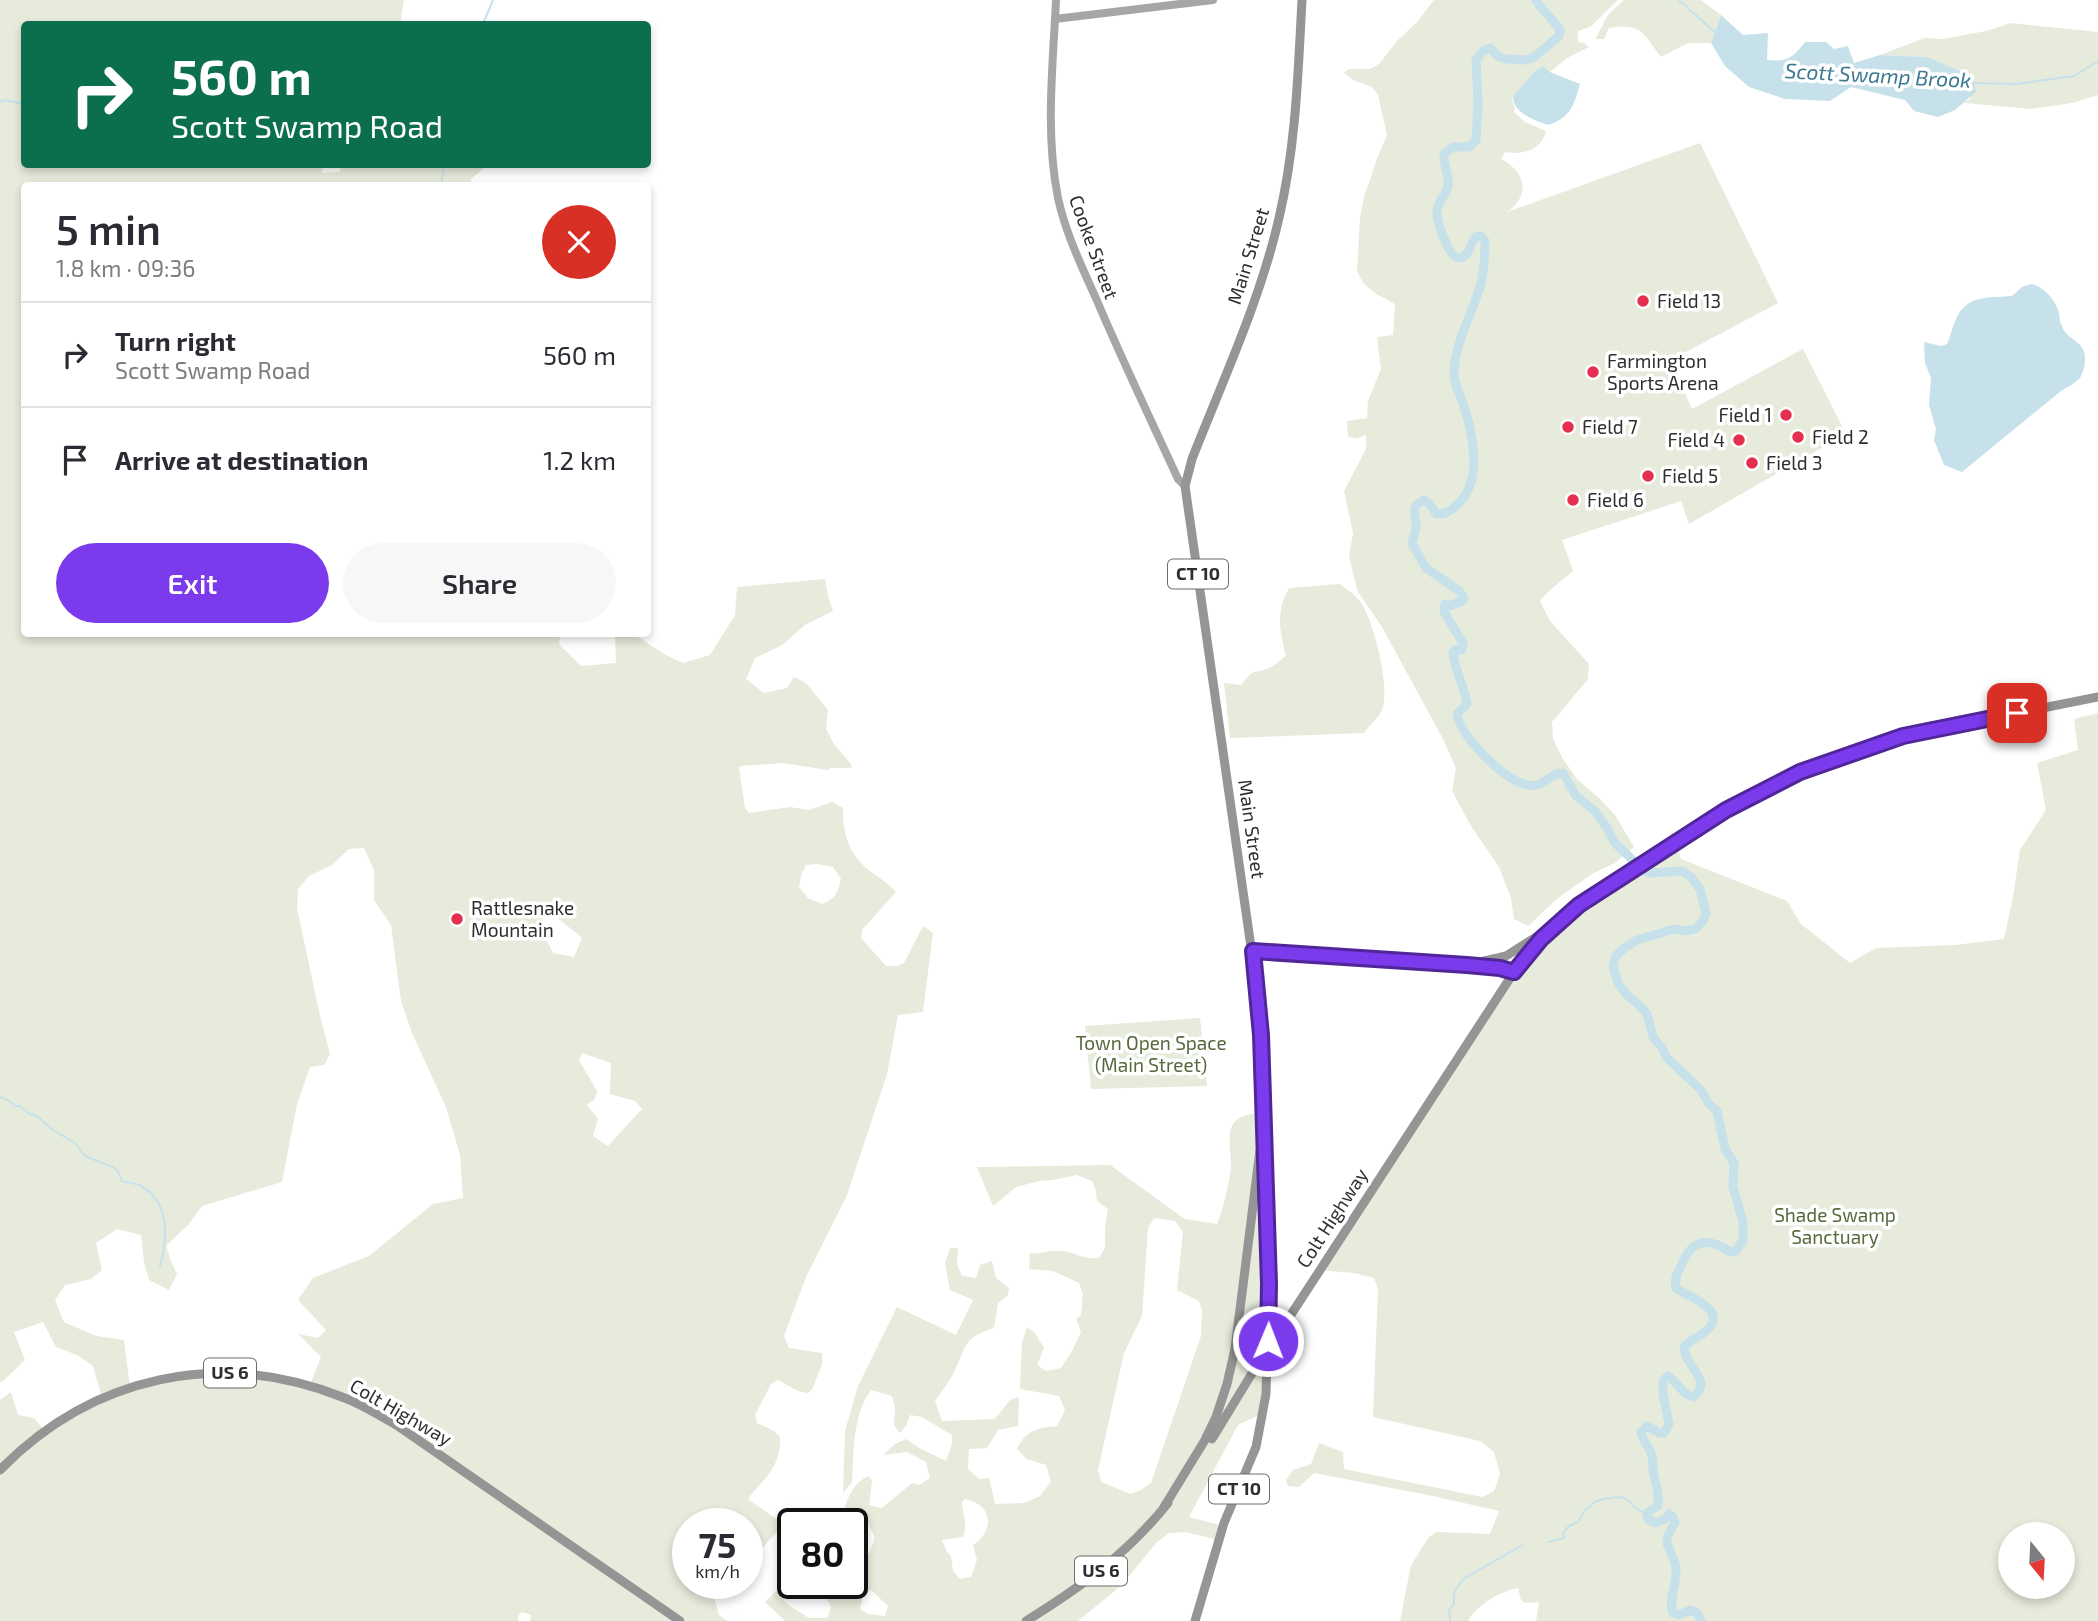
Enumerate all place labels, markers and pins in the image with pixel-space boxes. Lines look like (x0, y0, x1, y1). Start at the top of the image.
place label: Field 13 (1657, 289, 1721, 312)
marker: Field 13 (1635, 293, 1651, 309)
place label: Farmington Sports Arena (1607, 349, 1719, 394)
marker: Farmington Sports Arena (1585, 364, 1601, 380)
place label: Field 1 (1719, 403, 1772, 426)
marker: Field 1 (1778, 407, 1794, 423)
place label: Field 7 (1582, 415, 1638, 438)
marker: Field 7 (1560, 419, 1576, 435)
place label: Field 2 (1812, 425, 1869, 448)
place label: Field 4 (1667, 428, 1725, 451)
marker: Field 2 (1790, 429, 1806, 445)
marker: Field 4 (1731, 432, 1747, 448)
place label: Field 3 (1766, 451, 1823, 474)
marker: Field 3 (1744, 455, 1760, 471)
place label: Field 5 (1662, 464, 1718, 487)
marker: Field 5 (1640, 468, 1656, 484)
place label: Field 6 (1587, 488, 1644, 511)
marker: Field 6 (1565, 492, 1581, 508)
pin (1987, 683, 2047, 743)
place label: Rattlesnake Mountain (471, 896, 574, 941)
marker: Rattlesnake Mountain (449, 911, 465, 927)

